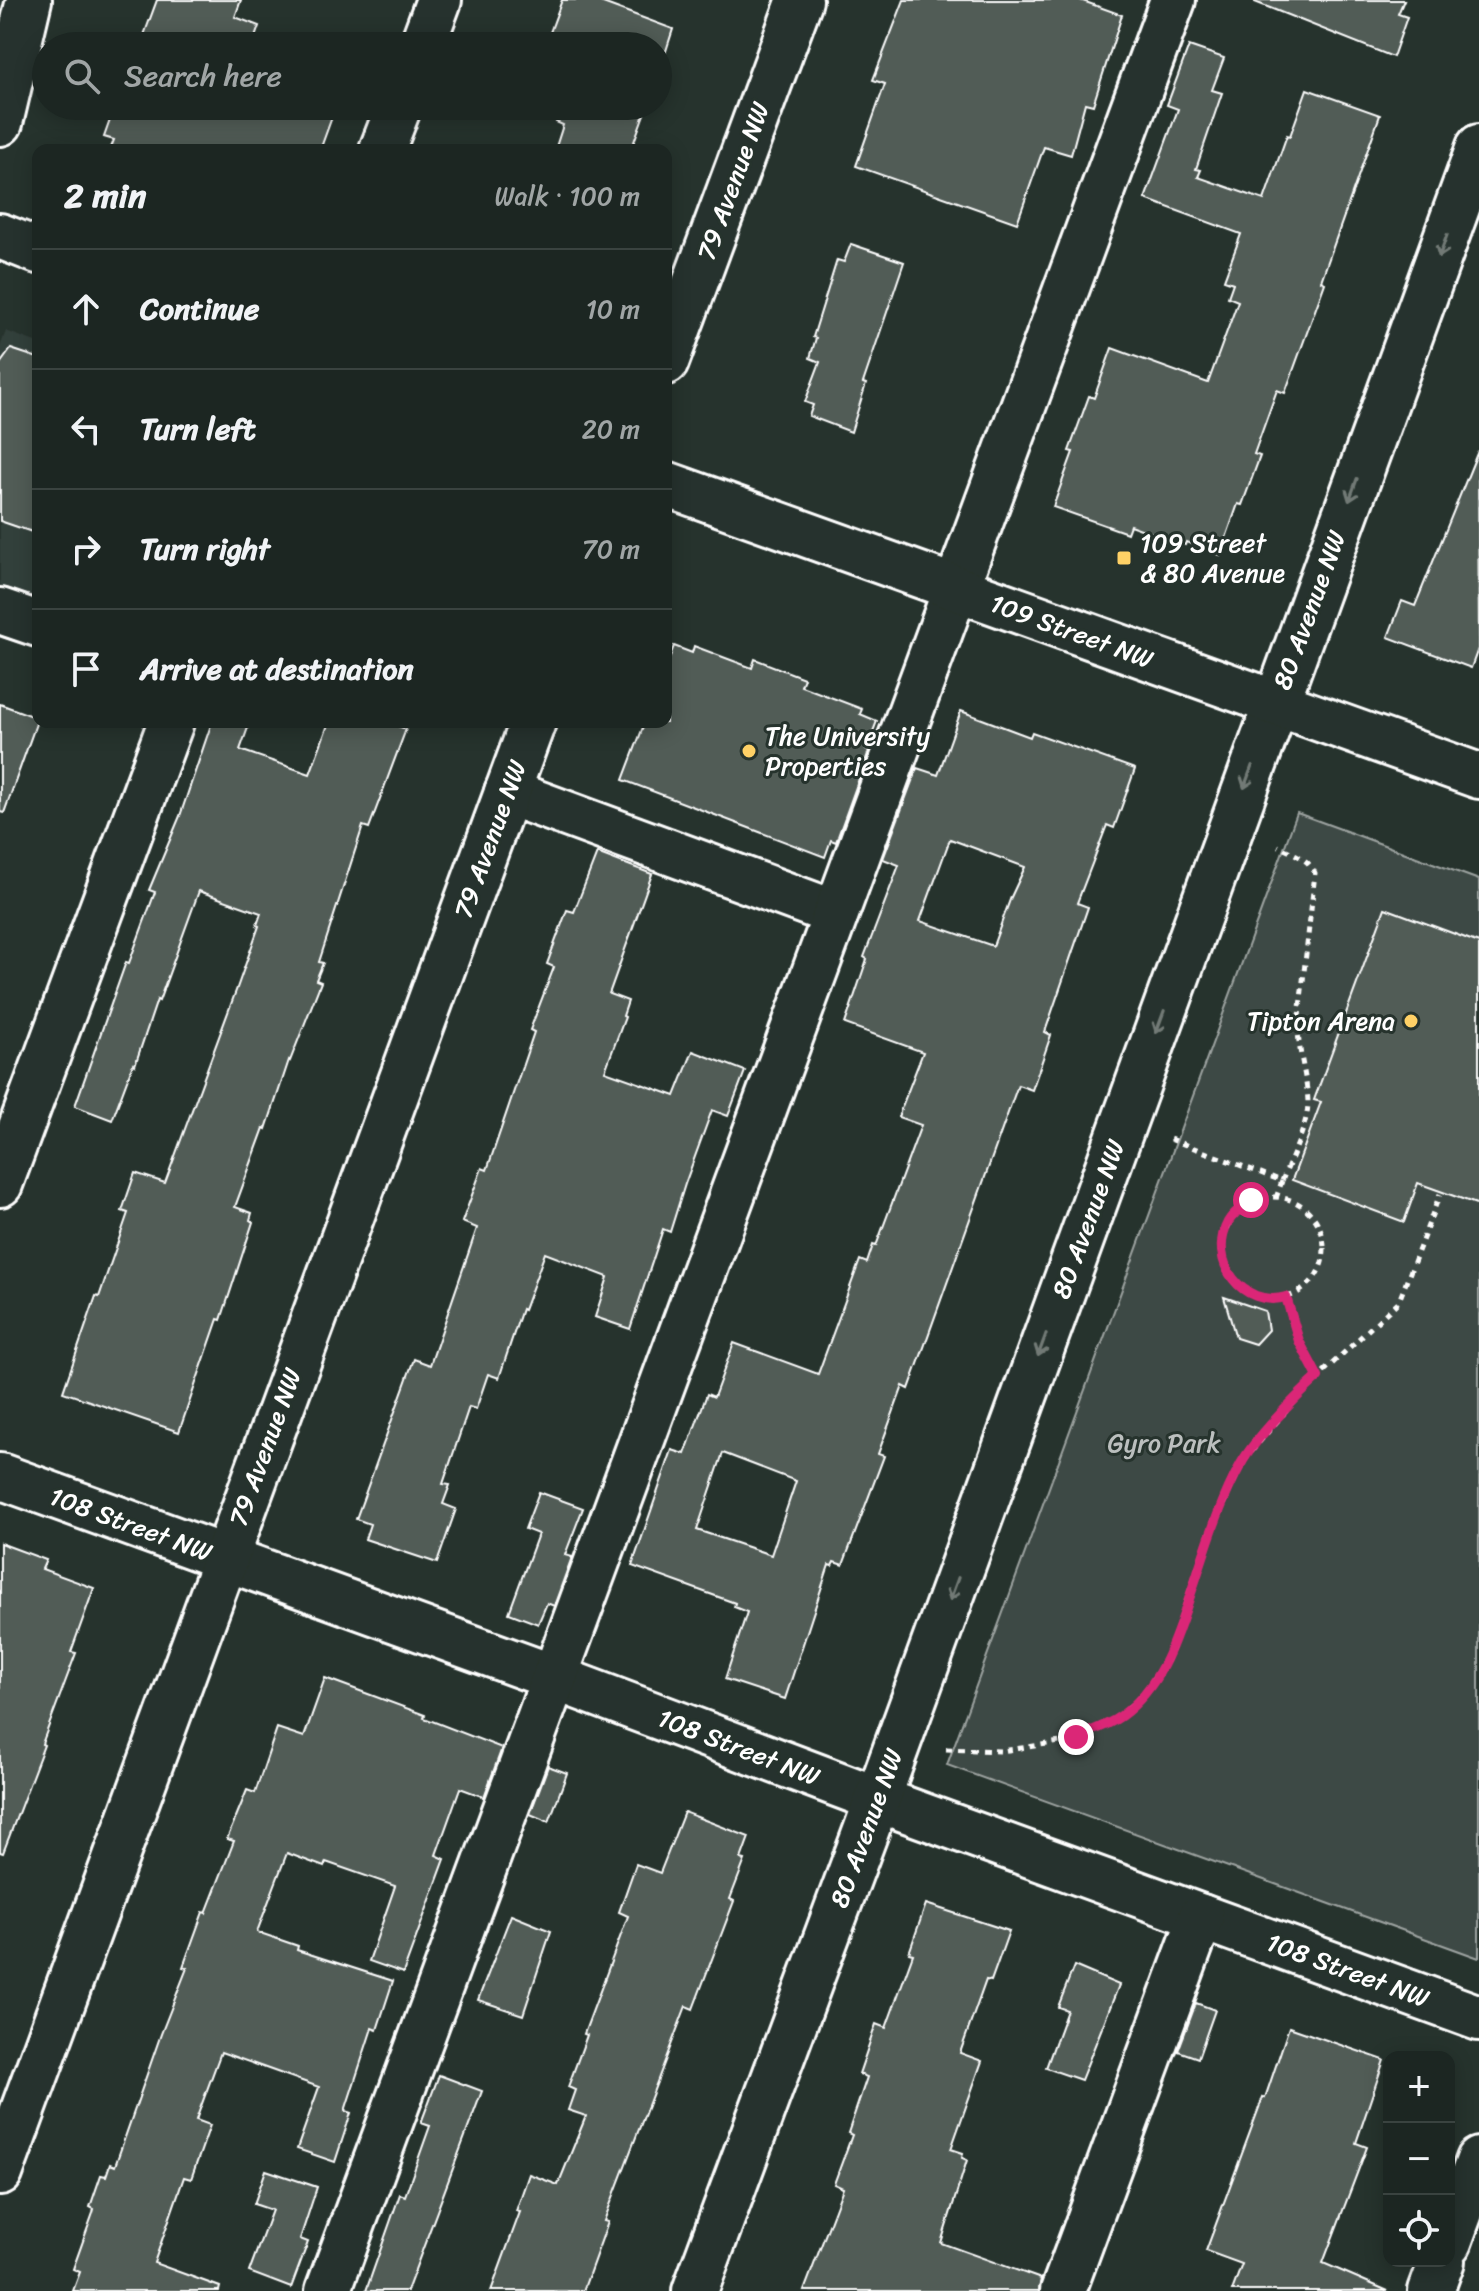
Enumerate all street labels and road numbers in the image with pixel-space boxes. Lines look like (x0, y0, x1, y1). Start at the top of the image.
street label: 79 Avenue NW (683, 95, 783, 267)
street label: 80 Avenue NW (1259, 523, 1359, 696)
street label: 109 Street NW (984, 580, 1161, 682)
street label: 79 Avenue NW (440, 753, 540, 925)
street label: 80 Avenue NW (1038, 1132, 1138, 1305)
street label: 79 Avenue NW (215, 1361, 315, 1533)
street label: 108 Street NW (43, 1473, 220, 1575)
street label: 108 Street NW (651, 1695, 828, 1799)
street label: 80 Avenue NW (816, 1741, 916, 1914)
street label: 108 Street NW (1260, 1919, 1437, 2021)

